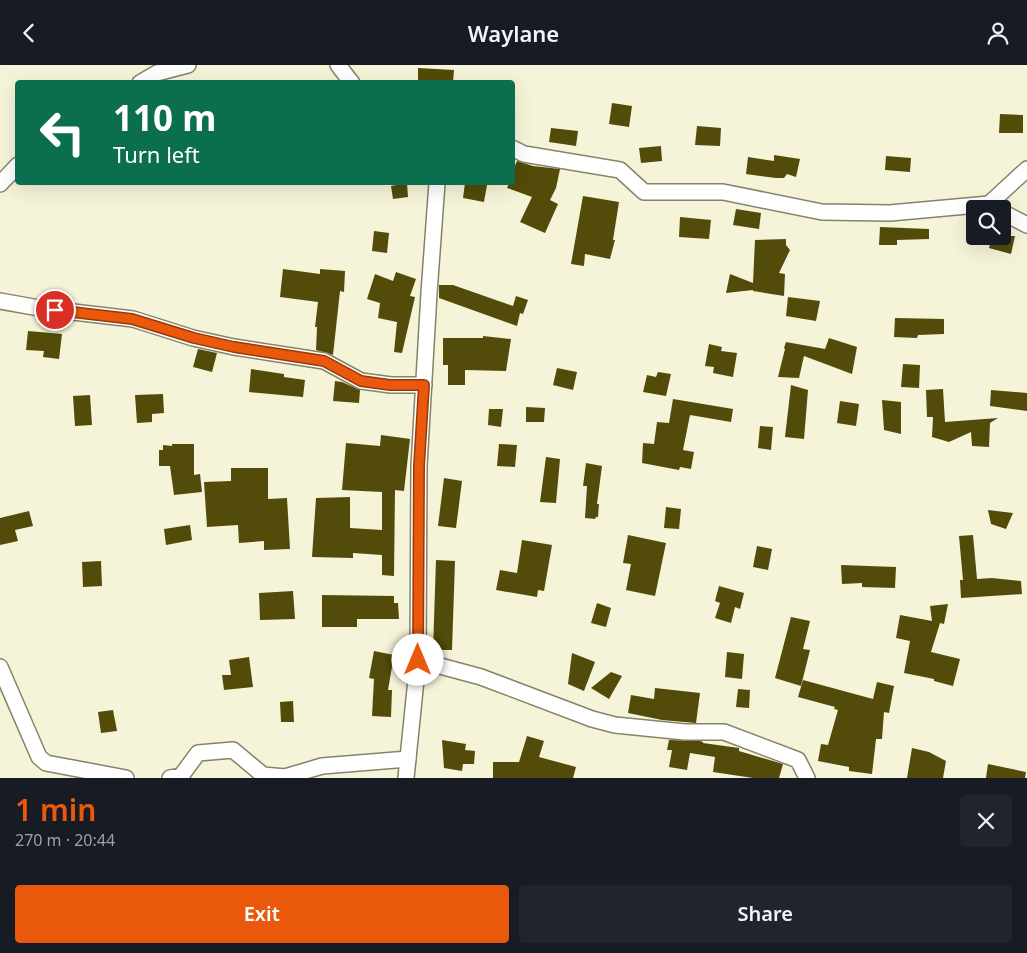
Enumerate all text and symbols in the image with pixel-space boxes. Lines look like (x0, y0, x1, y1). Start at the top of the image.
text: Waylane (468, 18, 559, 48)
icon: back (15, 19, 43, 47)
icon: person (984, 19, 1012, 47)
text: 110 m (113, 94, 216, 141)
icon: left (30, 100, 95, 165)
text: Turn left (113, 139, 200, 169)
map controls (966, 200, 1011, 245)
button: search (966, 200, 1011, 245)
pin (34, 289, 76, 331)
icon: arrive (41, 296, 69, 324)
position arrow (391, 633, 443, 685)
text: 1 min (15, 789, 96, 830)
button: close (960, 795, 1012, 847)
text: 270 m · 20:44 (15, 829, 115, 851)
button: Exit (15, 885, 509, 943)
button: Share (519, 885, 1012, 943)

